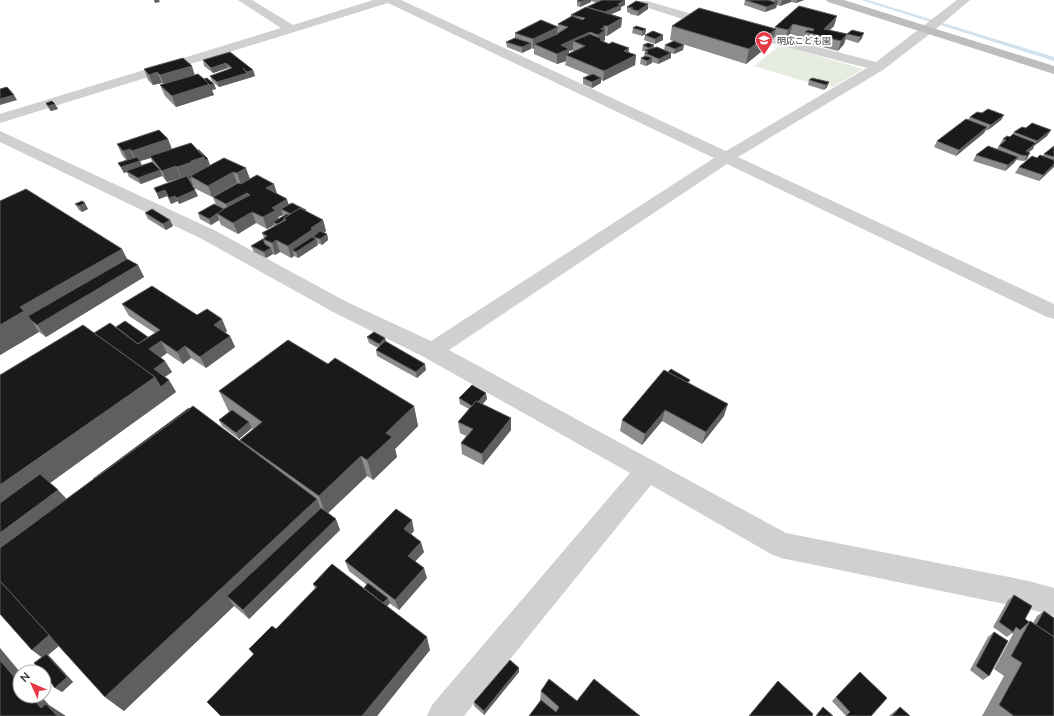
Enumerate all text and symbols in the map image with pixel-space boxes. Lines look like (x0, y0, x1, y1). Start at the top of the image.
school or university icon: 明応こども園 (754, 30, 774, 55)
place label: 明応こども園 (777, 35, 831, 46)
north arrow (12, 664, 52, 704)
text: N (17, 669, 33, 685)

